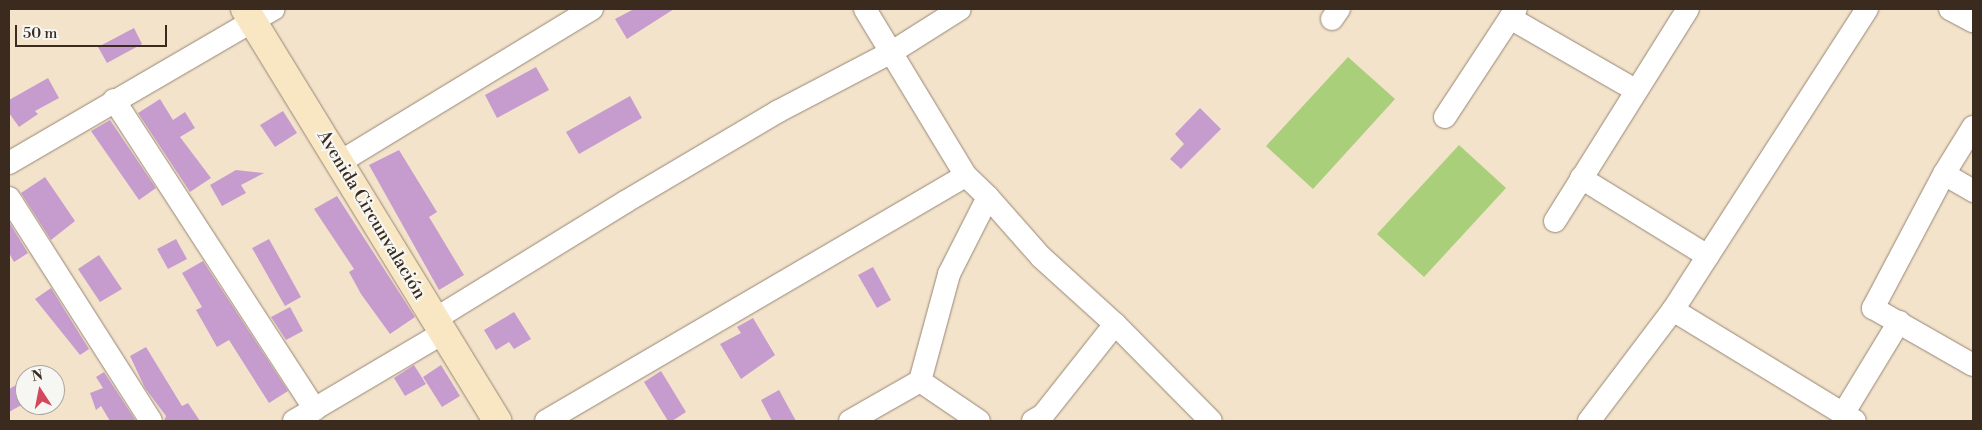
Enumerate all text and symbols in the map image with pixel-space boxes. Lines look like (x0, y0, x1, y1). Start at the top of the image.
scale bar (18, 15, 170, 47)
text: 50 m (23, 24, 57, 43)
street label: Avenida Circunvalación (312, 127, 430, 303)
north arrow (15, 365, 65, 415)
text: N (30, 366, 44, 386)

